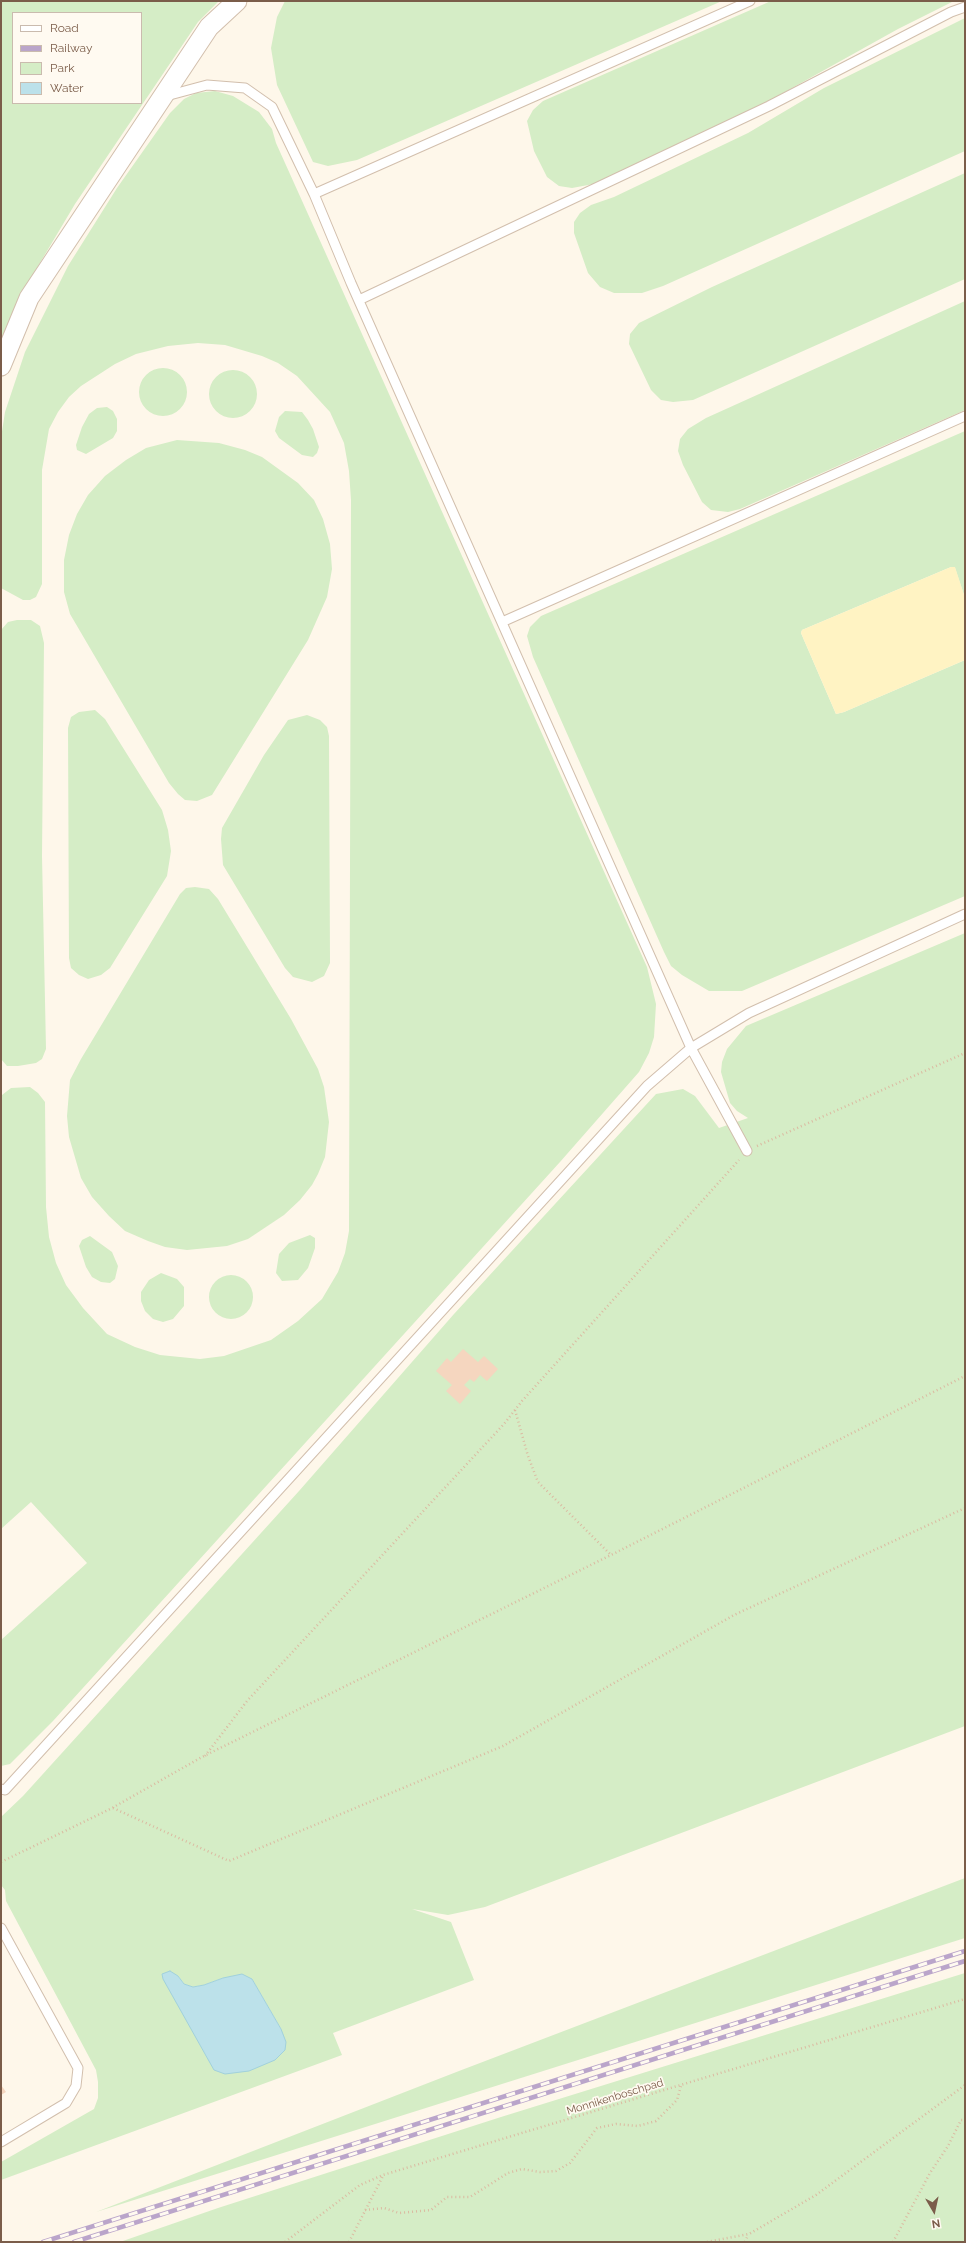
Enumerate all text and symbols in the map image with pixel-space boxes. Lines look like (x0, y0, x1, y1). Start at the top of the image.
legend (12, 12, 142, 104)
text: Road (50, 21, 79, 35)
text: Railway (50, 41, 92, 55)
text: Park (50, 61, 75, 75)
text: Water (50, 81, 84, 95)
street label: Monnikenboschpad (565, 2076, 665, 2118)
north arrow (914, 2191, 954, 2231)
text: N (931, 2216, 941, 2230)

